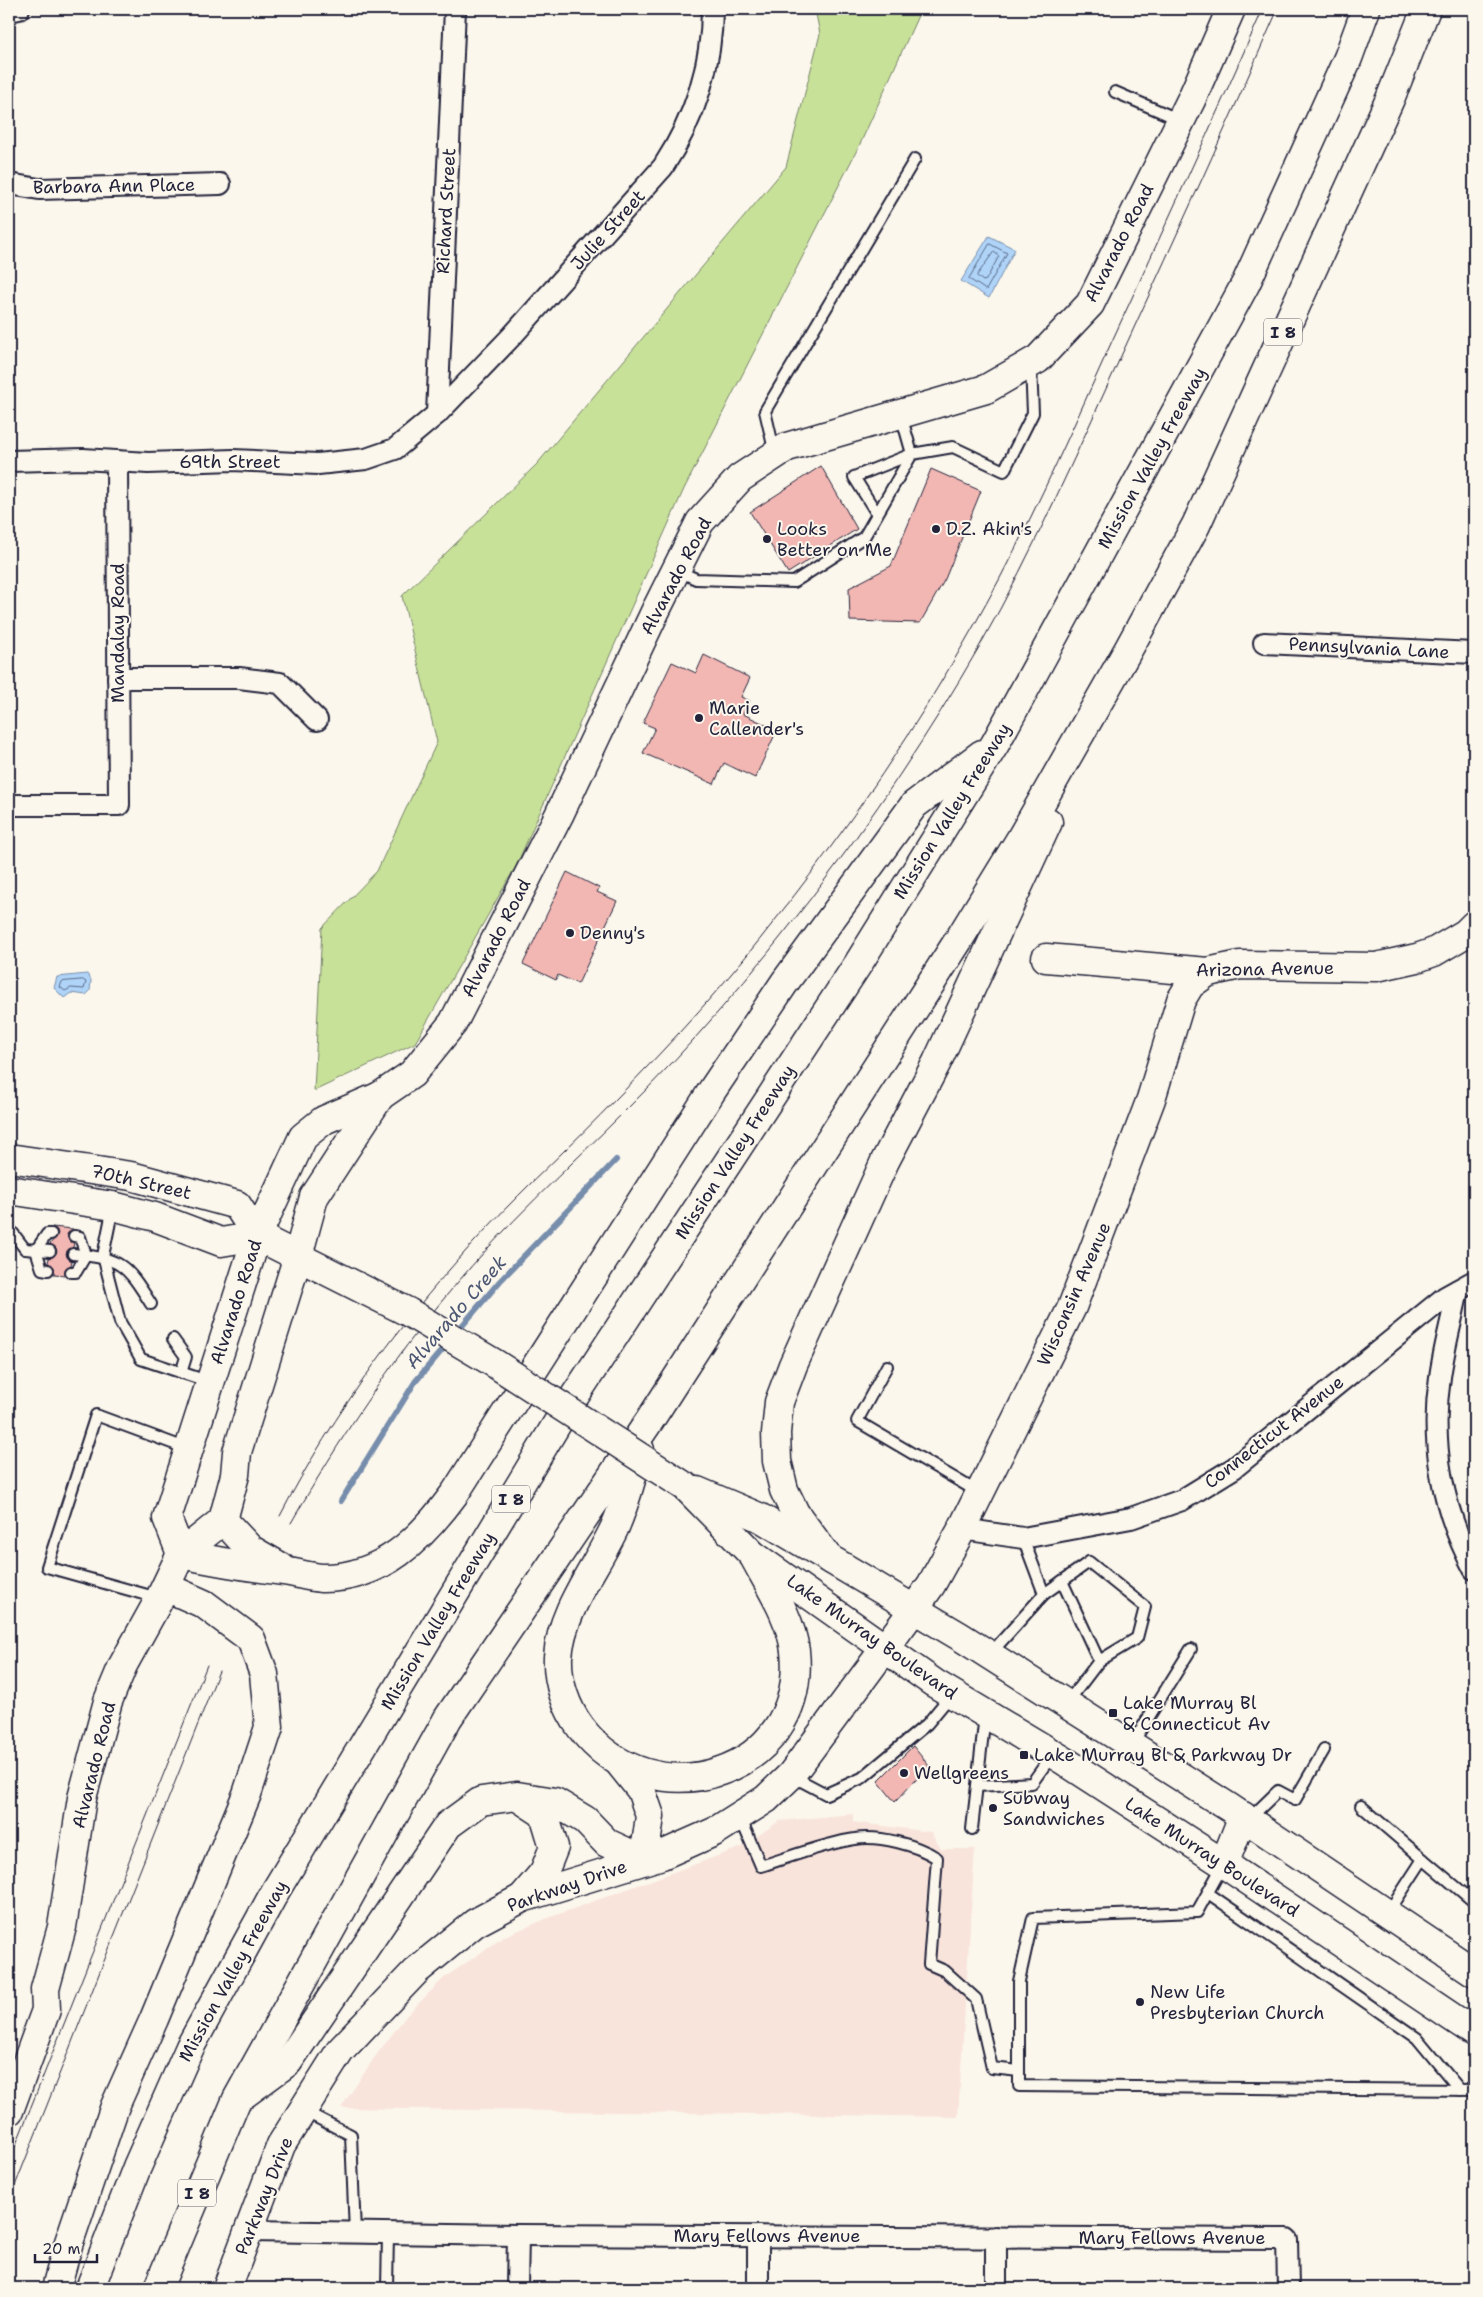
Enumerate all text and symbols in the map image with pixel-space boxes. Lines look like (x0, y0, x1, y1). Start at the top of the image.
street label: Richard Street (431, 147, 461, 275)
street label: Barbara Ann Place (33, 173, 195, 199)
street label: Alvarado Road (1079, 180, 1159, 306)
street label: Julie Street (565, 185, 651, 275)
road number: I 8 (1264, 318, 1302, 346)
street label: Mission Valley Freeway (1092, 363, 1212, 553)
street label: 69th Street (179, 450, 281, 474)
street label: Alvarado Road (635, 513, 717, 639)
place label: Looks Better on Me (777, 517, 892, 562)
place label: D.Z. Akin's (946, 517, 1032, 541)
marker: D.Z. Akin's (930, 523, 942, 535)
marker: Looks Better on Me (761, 533, 773, 545)
street label: Mandalay Road (106, 563, 130, 703)
street label: Pennsylvania Lane (1288, 632, 1450, 664)
place label: Marie Callender's (709, 696, 804, 741)
marker: Marie Callender's (693, 712, 705, 724)
street label: Mission Valley Freeway (888, 718, 1016, 904)
street label: Alvarado Road (456, 875, 536, 1001)
place label: Denny's (580, 921, 646, 945)
marker: Denny's (564, 927, 576, 939)
street label: Arizona Avenue (1196, 956, 1334, 982)
street label: Mission Valley Freeway (669, 1060, 801, 1244)
street label: 70th Street (88, 1159, 194, 1205)
street label: Wisconsin Avenue (1032, 1218, 1116, 1370)
street label: Alvarado Road (204, 1236, 268, 1368)
water label: Alvarado Creek (400, 1250, 512, 1374)
street label: Connecticut Avenue (1199, 1370, 1349, 1494)
road number: I 8 (492, 1486, 530, 1512)
street label: Mission Valley Freeway (375, 1527, 501, 1715)
street label: Lake Murray Boulevard (782, 1569, 962, 1705)
place label: Lake Murray Bl & Connecticut Av (1123, 1691, 1270, 1736)
street label: Alvarado Road (67, 1699, 121, 1831)
marker: Lake Murray Bl & Connecticut Av (1107, 1707, 1119, 1719)
place label: Lake Murray Bl & Parkway Dr (1034, 1743, 1292, 1767)
marker: Lake Murray Bl & Parkway Dr (1018, 1749, 1030, 1761)
place label: Wellgreens (914, 1761, 1009, 1785)
marker: Wellgreens (898, 1767, 910, 1779)
place label: Subway Sandwiches (1003, 1786, 1105, 1831)
street label: Lake Murray Boulevard (1120, 1792, 1304, 1922)
marker: Subway Sandwiches (987, 1802, 999, 1814)
street label: Parkway Drive (504, 1854, 630, 1918)
street label: Mission Valley Freeway (173, 1876, 293, 2066)
place label: New Life Presbyterian Church (1150, 1980, 1325, 2025)
marker: New Life Presbyterian Church (1134, 1996, 1146, 2008)
street label: Parkway Drive (229, 2133, 299, 2259)
road number: I 8 (178, 2180, 216, 2206)
street label: Mary Fellows Avenue (673, 2224, 861, 2248)
street label: Mary Fellows Avenue (1078, 2226, 1266, 2250)
scale bar (35, 2232, 98, 2264)
text: 20 m (42, 2239, 81, 2259)

